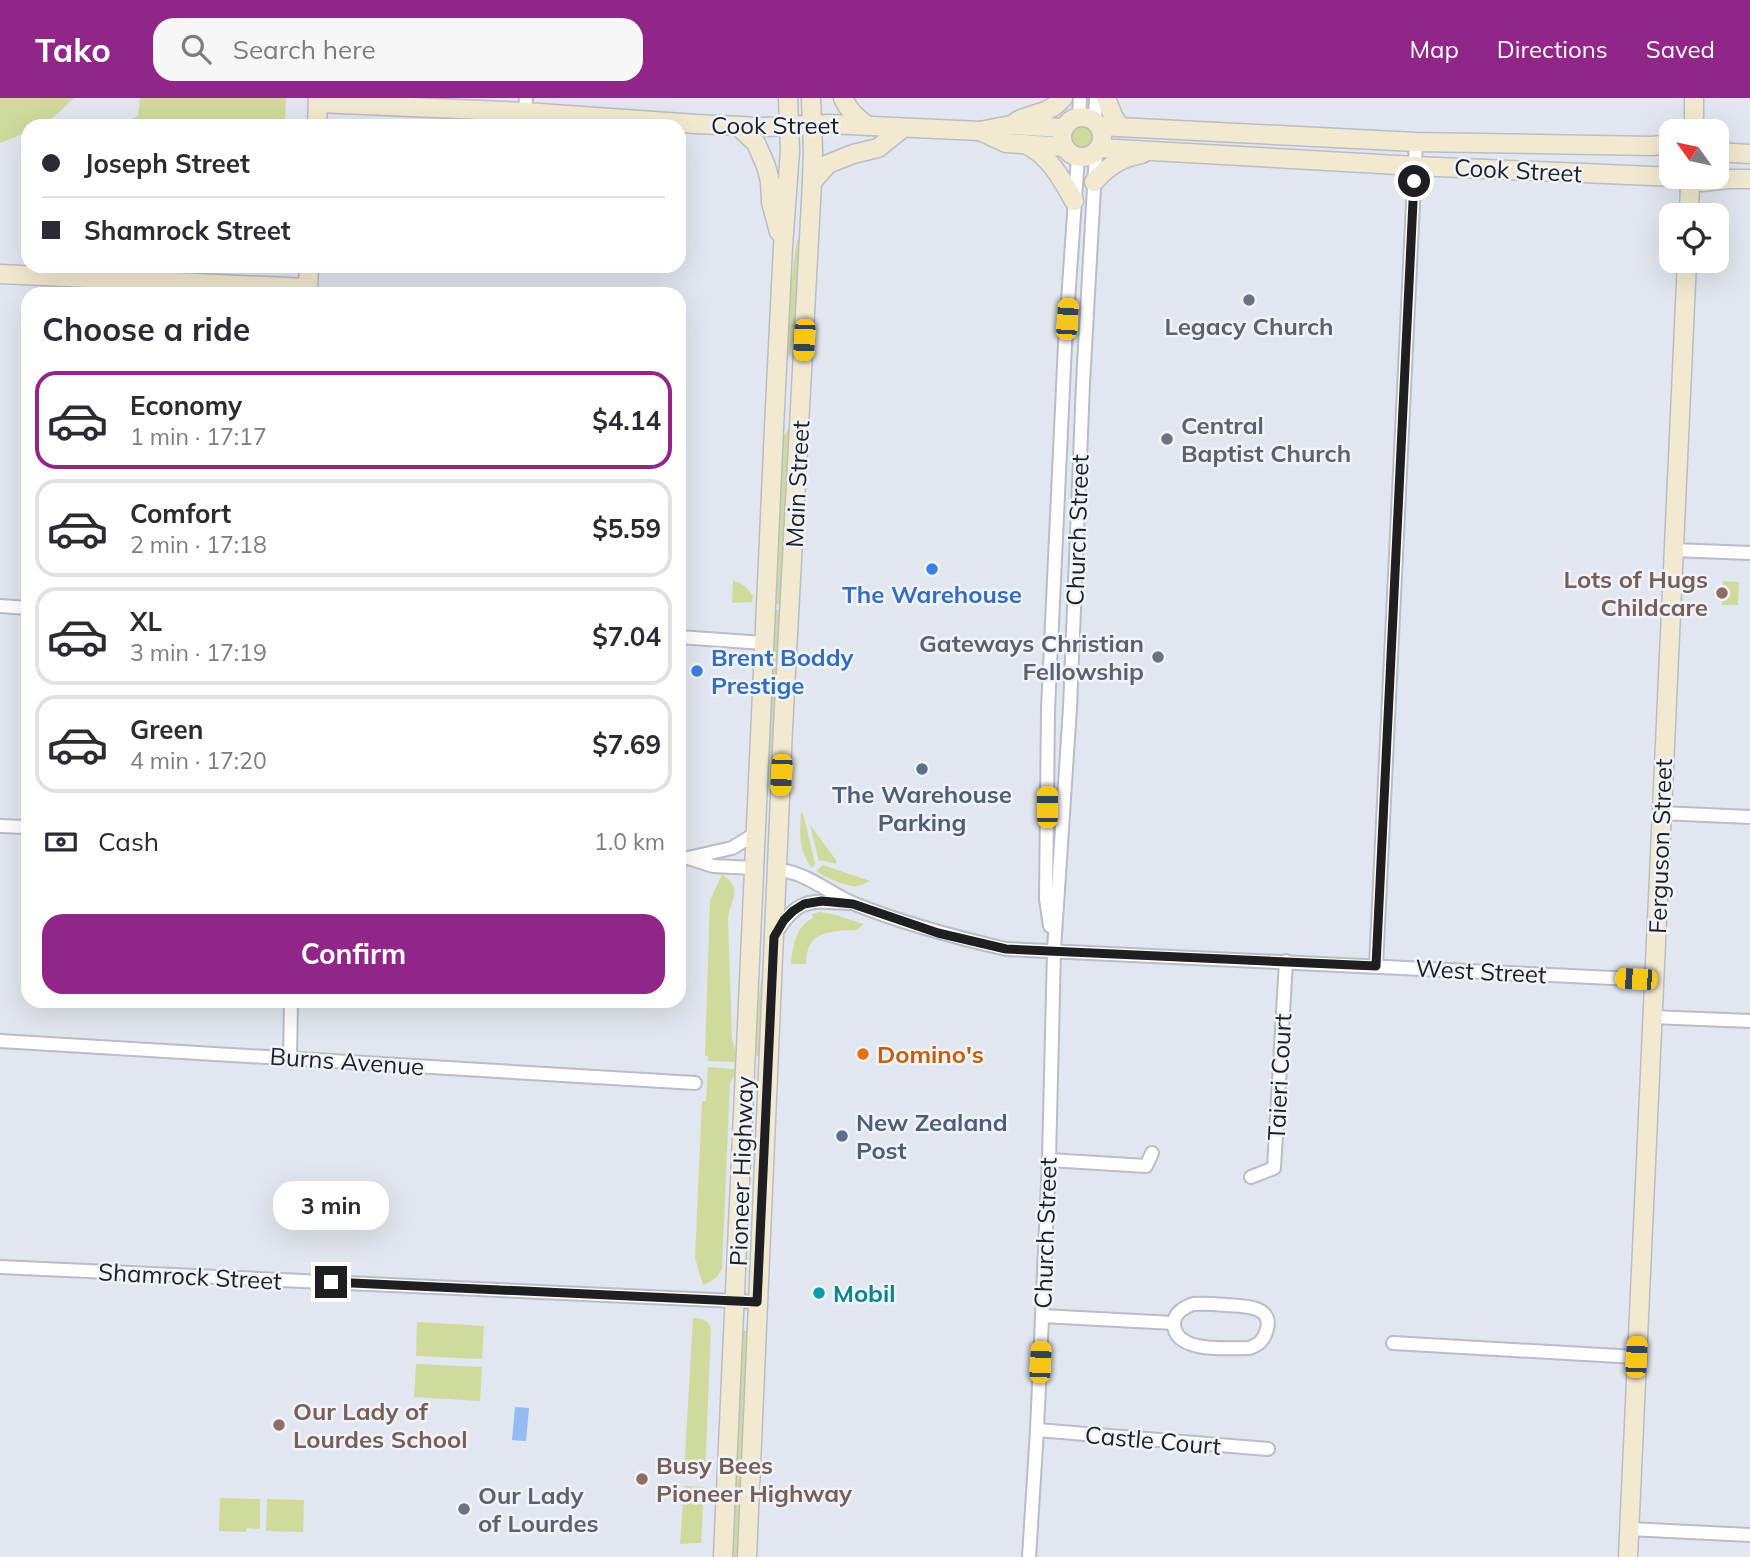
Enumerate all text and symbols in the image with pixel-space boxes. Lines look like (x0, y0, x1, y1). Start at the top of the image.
search box (153, 18, 643, 81)
text: Tako (35, 29, 111, 70)
icon: search (177, 30, 215, 68)
text: Search here (233, 33, 376, 66)
text: Map (1409, 34, 1459, 64)
text: Directions (1497, 34, 1608, 64)
text: Saved (1646, 34, 1715, 64)
street label: Cook Street (711, 110, 839, 140)
north arrow (1659, 119, 1729, 189)
map controls (1659, 119, 1729, 273)
text: Joseph Street (84, 147, 250, 180)
street label: Cook Street (1453, 152, 1583, 188)
route start (1398, 165, 1430, 197)
button: locate (1659, 203, 1729, 273)
text: Shamrock Street (84, 214, 291, 247)
marker: Legacy Church (1241, 292, 1257, 308)
car (1056, 297, 1079, 341)
text: Choose a ride (42, 309, 250, 349)
place label: Legacy Church (1164, 311, 1334, 341)
car (793, 318, 816, 362)
icon: car (46, 389, 109, 452)
text: Economy (130, 389, 242, 422)
text: $4.14 (592, 404, 661, 437)
place label: Central Baptist Church (1181, 410, 1351, 468)
street label: Main Street (779, 420, 815, 548)
text: 1 min · 17:17 (130, 422, 267, 451)
marker: Central Baptist Church (1159, 431, 1175, 447)
street label: Church Street (1059, 454, 1095, 606)
icon: car (46, 497, 109, 560)
text: Comfort (130, 497, 231, 530)
text: $5.59 (592, 512, 661, 545)
text: 2 min · 17:18 (130, 530, 267, 559)
marker: The Warehouse (924, 561, 940, 577)
place label: Lots of Hugs Childcare (1564, 564, 1708, 622)
place label: The Warehouse (842, 579, 1022, 609)
marker: Lots of Hugs Childcare (1714, 585, 1730, 601)
icon: car (46, 605, 109, 668)
text: XL (130, 605, 162, 638)
text: $7.04 (592, 620, 661, 653)
place label: Gateways Christian Fellowship (919, 628, 1144, 686)
text: 3 min · 17:19 (130, 638, 267, 667)
place label: Brent Boddy Prestige (711, 642, 855, 700)
marker: Gateways Christian Fellowship (1150, 649, 1166, 665)
marker: Brent Boddy Prestige (689, 663, 705, 679)
icon: car (46, 713, 109, 776)
text: Green (130, 713, 203, 746)
text: $7.69 (592, 728, 661, 761)
text: 4 min · 17:20 (130, 746, 267, 775)
car (770, 753, 793, 797)
street label: Ferguson Street (1642, 758, 1678, 934)
marker: The Warehouse Parking (914, 761, 930, 777)
place label: The Warehouse Parking (832, 779, 1012, 837)
car (1037, 786, 1058, 828)
icon: cash (42, 823, 80, 861)
text: Cash (98, 825, 159, 858)
text: 1.0 km (594, 827, 665, 856)
button: Confirm (42, 914, 665, 994)
street label: West Street (1415, 953, 1547, 989)
car (1615, 967, 1658, 991)
street label: Taieri Court (1261, 1013, 1297, 1141)
place label: Domino's (877, 1039, 984, 1069)
street label: Burns Avenue (269, 1041, 425, 1081)
marker: Domino's (855, 1046, 871, 1062)
street label: Pioneer Highway (723, 1075, 759, 1267)
place label: New Zealand Post (856, 1107, 1008, 1165)
marker: New Zealand Post (834, 1128, 850, 1144)
street label: Church Street (1027, 1157, 1063, 1309)
callout: 3 min (273, 1180, 389, 1230)
text: 3 min (301, 1191, 361, 1220)
street label: Shamrock Street (98, 1256, 282, 1296)
route end (315, 1266, 347, 1298)
place label: Mobil (833, 1278, 896, 1308)
marker: Mobil (811, 1285, 827, 1301)
car (1625, 1335, 1648, 1379)
car (1029, 1340, 1052, 1384)
place label: Our Lady of Lourdes School (293, 1396, 467, 1454)
marker: Our Lady of Lourdes School (271, 1417, 287, 1433)
street label: Castle Court (1084, 1419, 1222, 1461)
place label: Busy Bees Pioneer Highway (656, 1450, 853, 1508)
marker: Busy Bees Pioneer Highway (634, 1471, 650, 1487)
place label: Our Lady of Lourdes (478, 1480, 599, 1538)
marker: Our Lady of Lourdes (456, 1501, 472, 1517)

